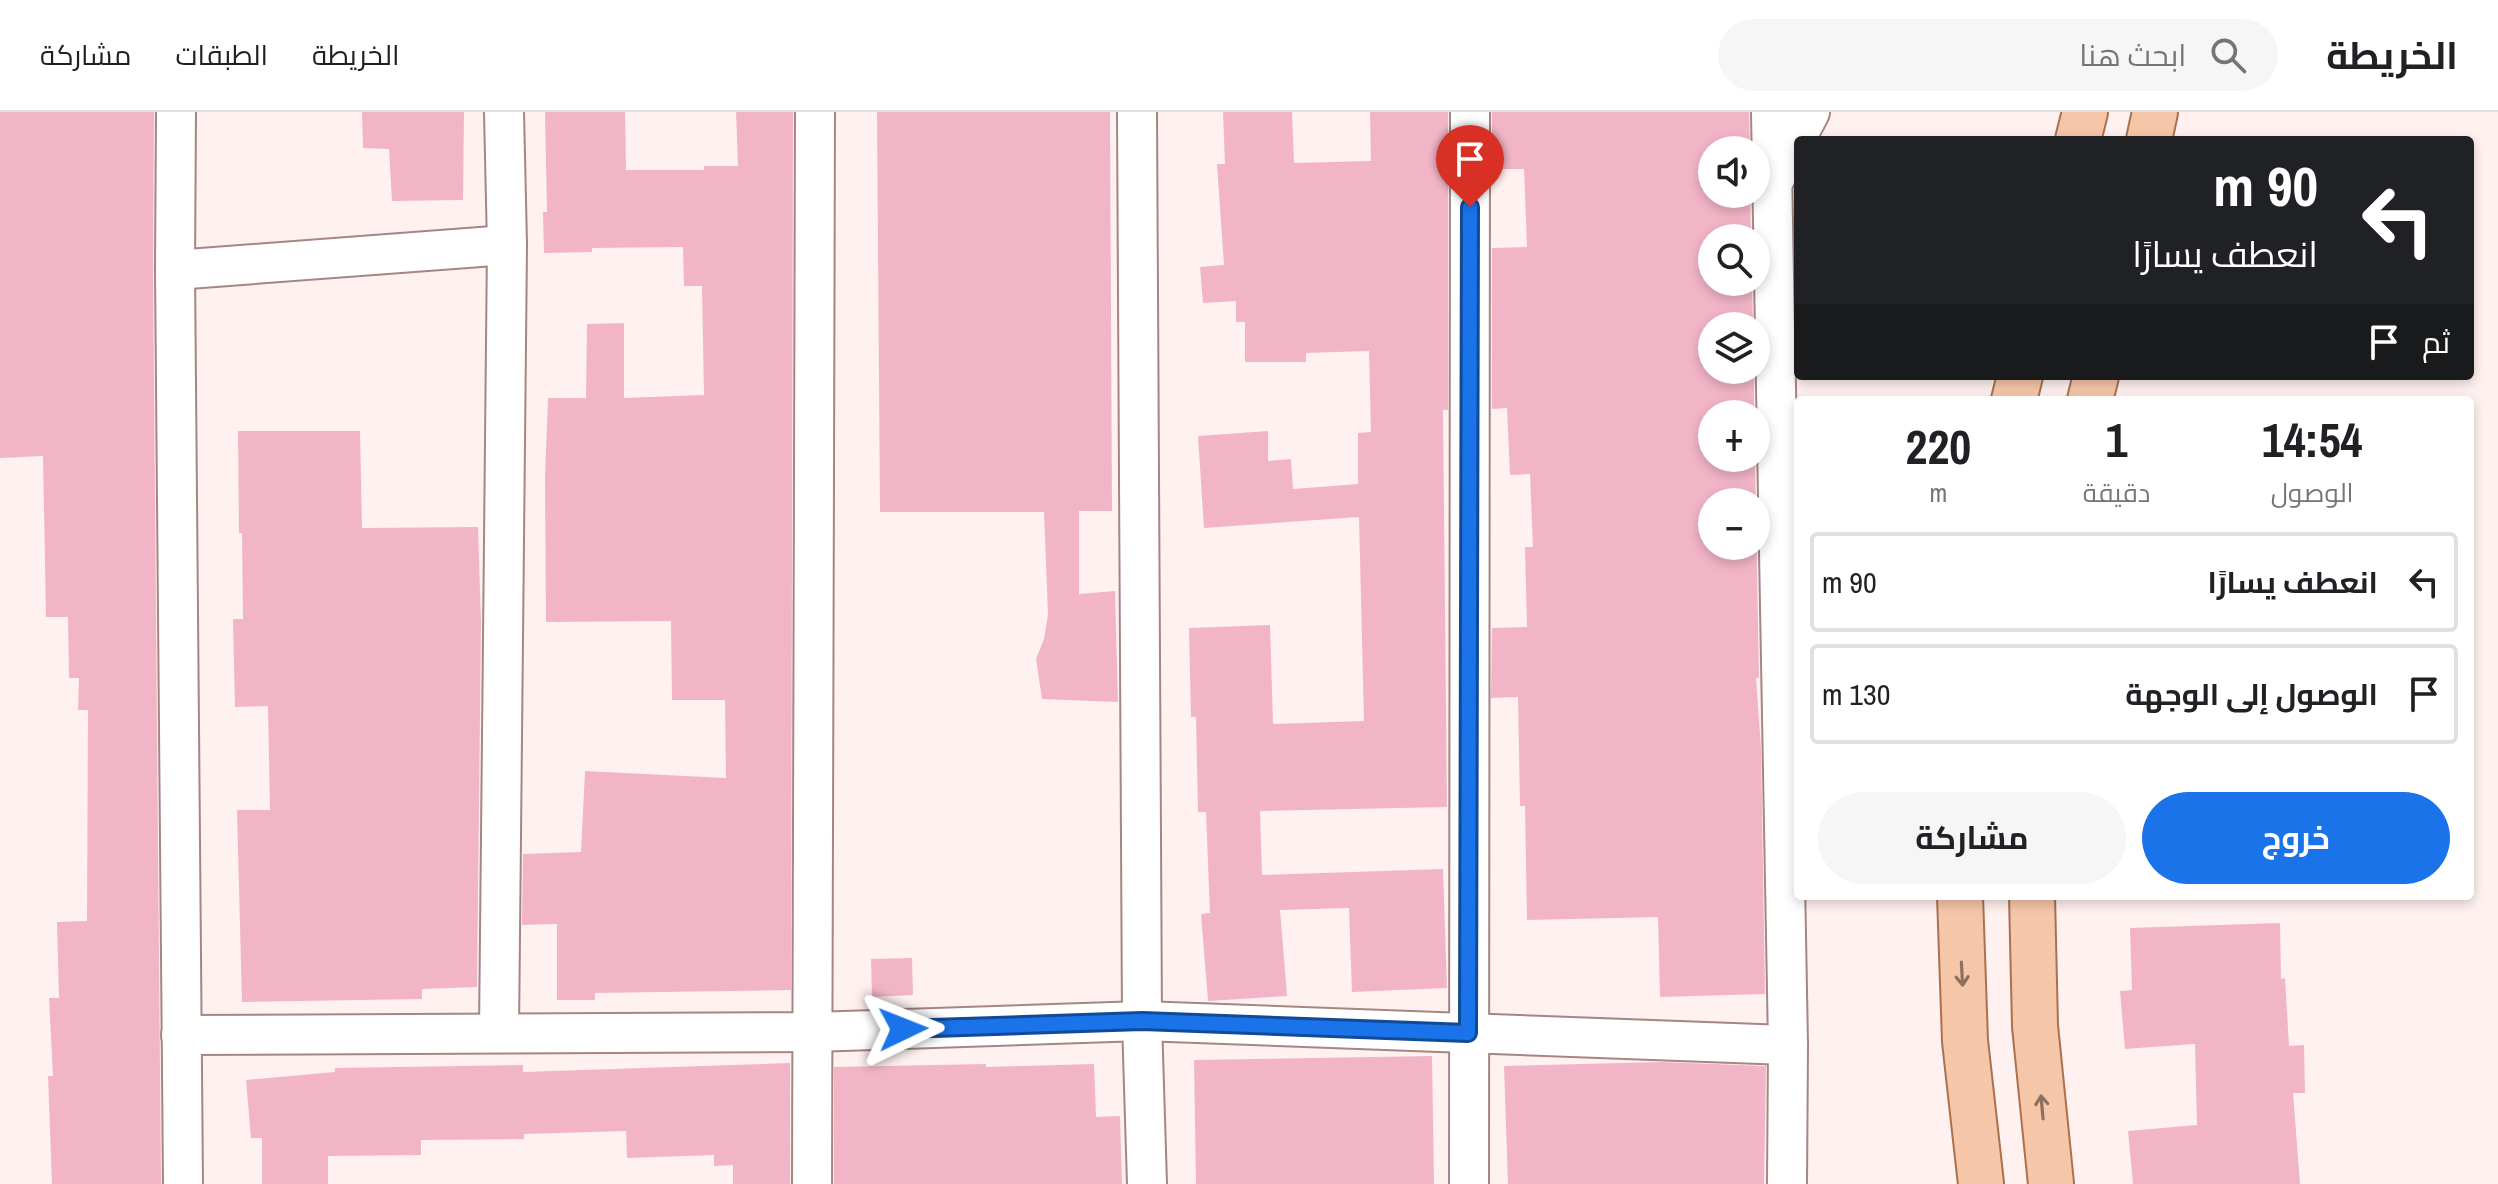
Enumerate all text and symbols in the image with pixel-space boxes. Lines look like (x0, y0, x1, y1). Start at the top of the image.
search box (1718, 19, 2278, 91)
text: الخريطة (2326, 30, 2458, 81)
icon: search (2206, 33, 2250, 77)
text: ابحث هنا (2079, 35, 2186, 75)
text: مشاركة (40, 36, 131, 74)
text: الطبقات (175, 36, 268, 74)
text: الخريطة (312, 36, 399, 74)
pin (1436, 125, 1504, 207)
map controls (1698, 136, 1770, 560)
button: sound (1698, 136, 1770, 208)
icon: arrive (1448, 137, 1492, 181)
text: 90 m (2213, 148, 2318, 223)
icon: left (2346, 168, 2450, 272)
button: search (1698, 224, 1770, 296)
text: انعطف يسارًا (2132, 230, 2318, 278)
button: layers (1698, 312, 1770, 384)
icon: arrive (2362, 320, 2406, 364)
text: ثم (2422, 322, 2450, 362)
button: + (1698, 400, 1770, 472)
text: 1 (2106, 407, 2127, 472)
text: 14:54 (2262, 407, 2363, 472)
text: 220 (1906, 414, 1971, 479)
text: m (1929, 475, 1947, 510)
text: دقيقة (2083, 475, 2150, 510)
text: الوصول (2271, 475, 2354, 510)
button: − (1698, 488, 1770, 560)
icon: left (2402, 560, 2446, 604)
text: 90 m (1822, 562, 1877, 602)
text: انعطف يسارًا (2208, 562, 2378, 602)
icon: arrive (2402, 672, 2446, 716)
text: 130 m (1822, 674, 1890, 714)
text: الوصول إلى الوجهة (2125, 674, 2378, 714)
button: مشاركة (1818, 792, 2126, 884)
button: خروج (2142, 792, 2450, 884)
one-way arrow (1955, 960, 1970, 987)
position arrow (861, 987, 945, 1071)
one-way arrow (2035, 1094, 2050, 1120)

